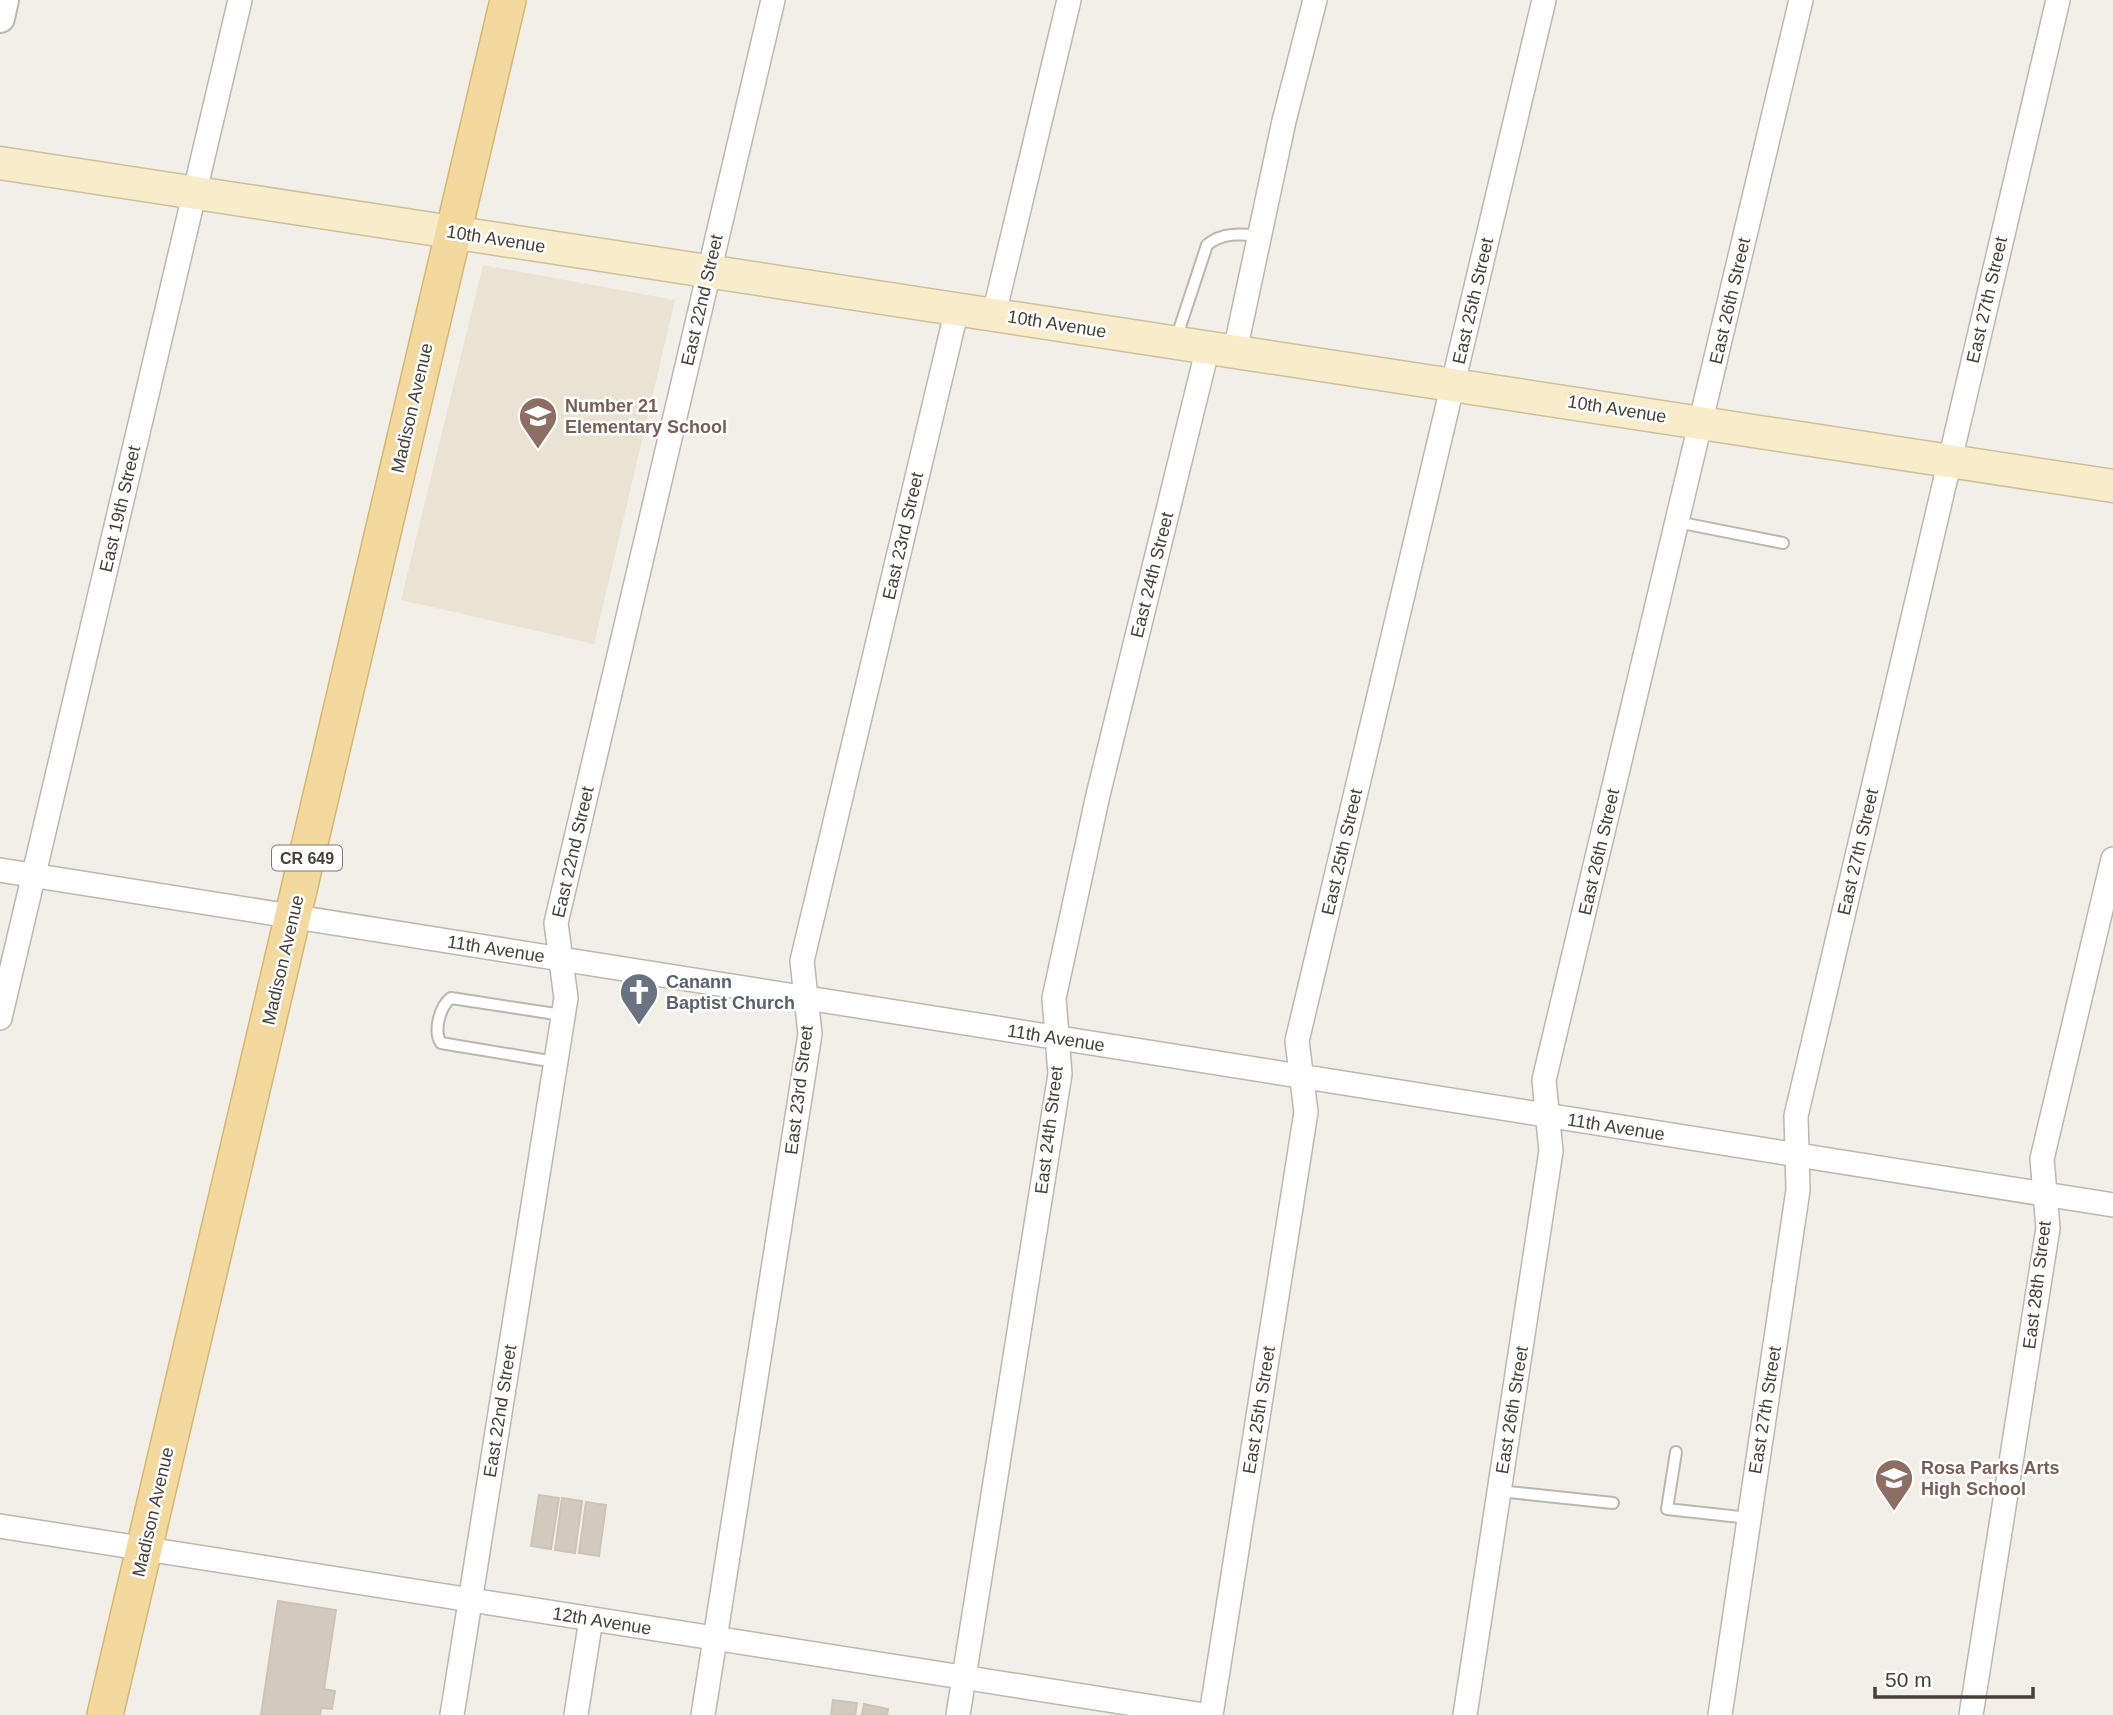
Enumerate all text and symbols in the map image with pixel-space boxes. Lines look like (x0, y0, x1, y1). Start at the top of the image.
street label: 10th Avenue (445, 221, 547, 257)
street label: East 22nd Street (677, 232, 727, 368)
street label: East 27th Street (1963, 235, 2011, 365)
street label: East 25th Street (1449, 236, 1497, 366)
street label: East 26th Street (1706, 236, 1754, 366)
street label: 10th Avenue (1006, 306, 1108, 342)
street label: Madison Avenue (387, 341, 437, 475)
street label: 10th Avenue (1566, 391, 1668, 427)
school or university icon: Number 21 Elementary School (517, 395, 559, 450)
place label: Number 21 Elementary School (565, 396, 727, 437)
street label: East 19th Street (96, 444, 144, 574)
street label: East 23rd Street (879, 470, 927, 602)
street label: East 24th Street (1127, 510, 1177, 640)
street label: East 22nd Street (548, 784, 598, 920)
street label: East 25th Street (1318, 787, 1366, 917)
street label: East 26th Street (1575, 787, 1623, 917)
street label: East 27th Street (1834, 787, 1882, 917)
road number: CR 649 (272, 846, 342, 870)
street label: Madison Avenue (258, 893, 308, 1027)
street label: 11th Avenue (446, 931, 546, 967)
church icon: Canann Baptist Church (618, 971, 660, 1026)
place label: Canann Baptist Church (666, 972, 795, 1013)
street label: 11th Avenue (1006, 1020, 1106, 1056)
street label: East 23rd Street (781, 1024, 817, 1156)
street label: East 24th Street (1031, 1065, 1067, 1195)
street label: 11th Avenue (1566, 1109, 1666, 1145)
street label: East 28th Street (2019, 1220, 2055, 1350)
street label: East 22nd Street (480, 1343, 520, 1479)
street label: East 25th Street (1239, 1345, 1279, 1475)
street label: East 26th Street (1492, 1345, 1532, 1475)
street label: East 27th Street (1745, 1345, 1785, 1475)
street label: Madison Avenue (128, 1445, 178, 1579)
school or university icon: Rosa Parks Arts High School (1873, 1457, 1915, 1512)
place label: Rosa Parks Arts High School (1921, 1458, 2059, 1499)
street label: 12th Avenue (551, 1603, 653, 1639)
scale bar (1875, 1656, 2032, 1700)
text: 50 m (1885, 1668, 1932, 1691)

